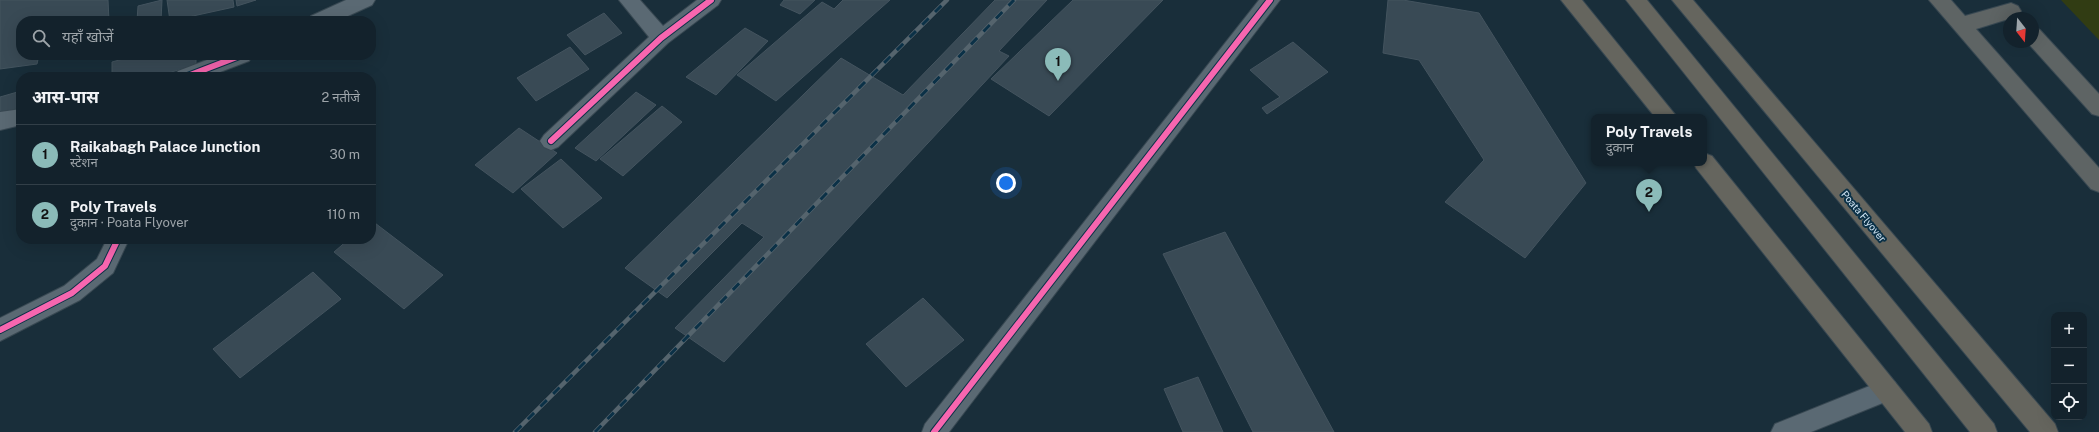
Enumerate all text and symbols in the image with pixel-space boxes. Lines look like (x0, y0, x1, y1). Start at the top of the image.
north arrow (2003, 12, 2039, 48)
search box (16, 16, 376, 60)
icon: search (30, 27, 52, 49)
text: यहाँ खोजें (62, 28, 113, 45)
pin: 1 (1045, 48, 1071, 81)
text: आस-पास (32, 87, 99, 107)
text: 2 नतीजे (321, 90, 360, 105)
popup (1591, 114, 1707, 166)
text: Poly Travels (1606, 123, 1692, 140)
text: Raikabagh Palace Junction (70, 138, 260, 155)
text: दुकान (1606, 140, 1633, 155)
text: 1 (42, 147, 48, 162)
text: 30 m (330, 147, 360, 162)
text: स्टेशन (70, 155, 98, 170)
your location (996, 173, 1016, 193)
pin: 2 (1636, 179, 1662, 212)
street label: Poata Flyover (1839, 188, 1889, 244)
text: Poly Travels (70, 198, 157, 215)
text: 2 (41, 207, 49, 222)
text: 110 m (327, 207, 360, 222)
text: दुकान · Poata Flyover (70, 215, 189, 230)
map controls (2051, 312, 2087, 420)
button: + (2051, 312, 2087, 348)
button: − (2051, 348, 2087, 384)
button: locate (2051, 384, 2087, 420)

